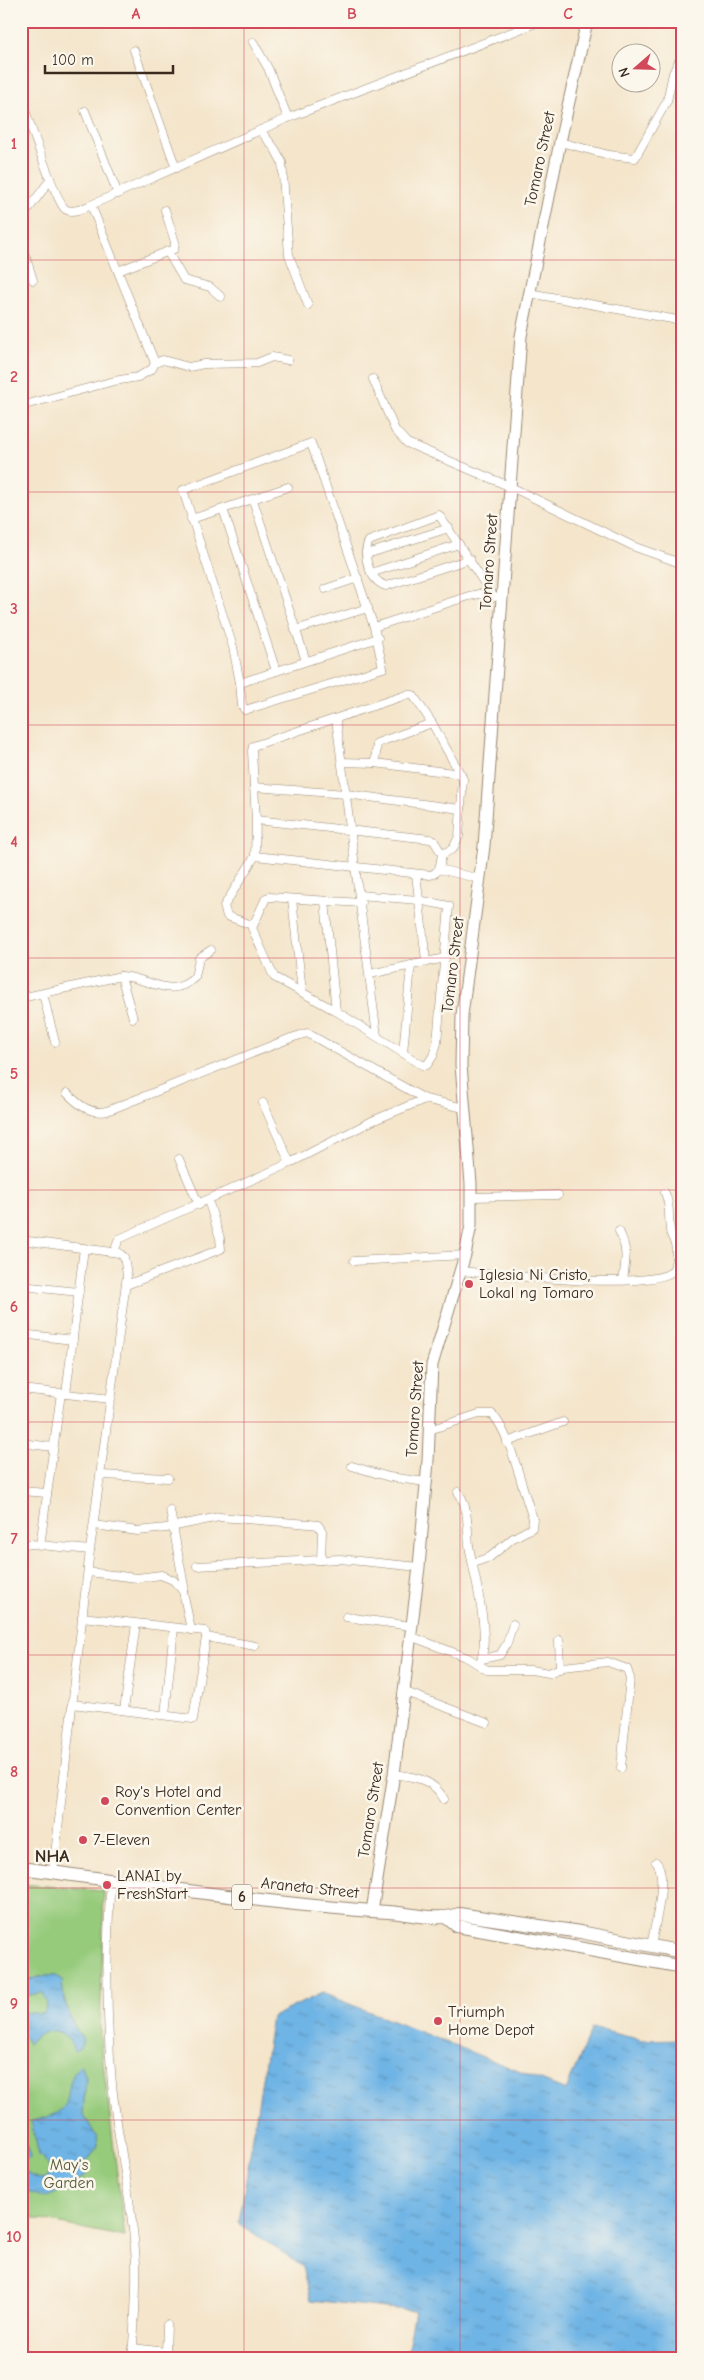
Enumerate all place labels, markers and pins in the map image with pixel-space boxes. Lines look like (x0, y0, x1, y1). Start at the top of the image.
place label: Iglesia Ni Cristo, Lokal ng Tomaro (479, 1266, 594, 1302)
marker: Iglesia Ni Cristo, Lokal ng Tomaro (463, 1278, 475, 1290)
place label: Roy's Hotel and Convention Center (115, 1783, 242, 1819)
marker: Roy's Hotel and Convention Center (99, 1795, 111, 1807)
place label: 7-Eleven (93, 1831, 150, 1849)
marker: 7-Eleven (77, 1834, 89, 1846)
place label: LANAI by FreshStart (117, 1867, 188, 1903)
marker: LANAI by FreshStart (101, 1879, 113, 1891)
place label: Triumph Home Depot (448, 2003, 535, 2039)
marker: Triumph Home Depot (432, 2015, 444, 2027)

